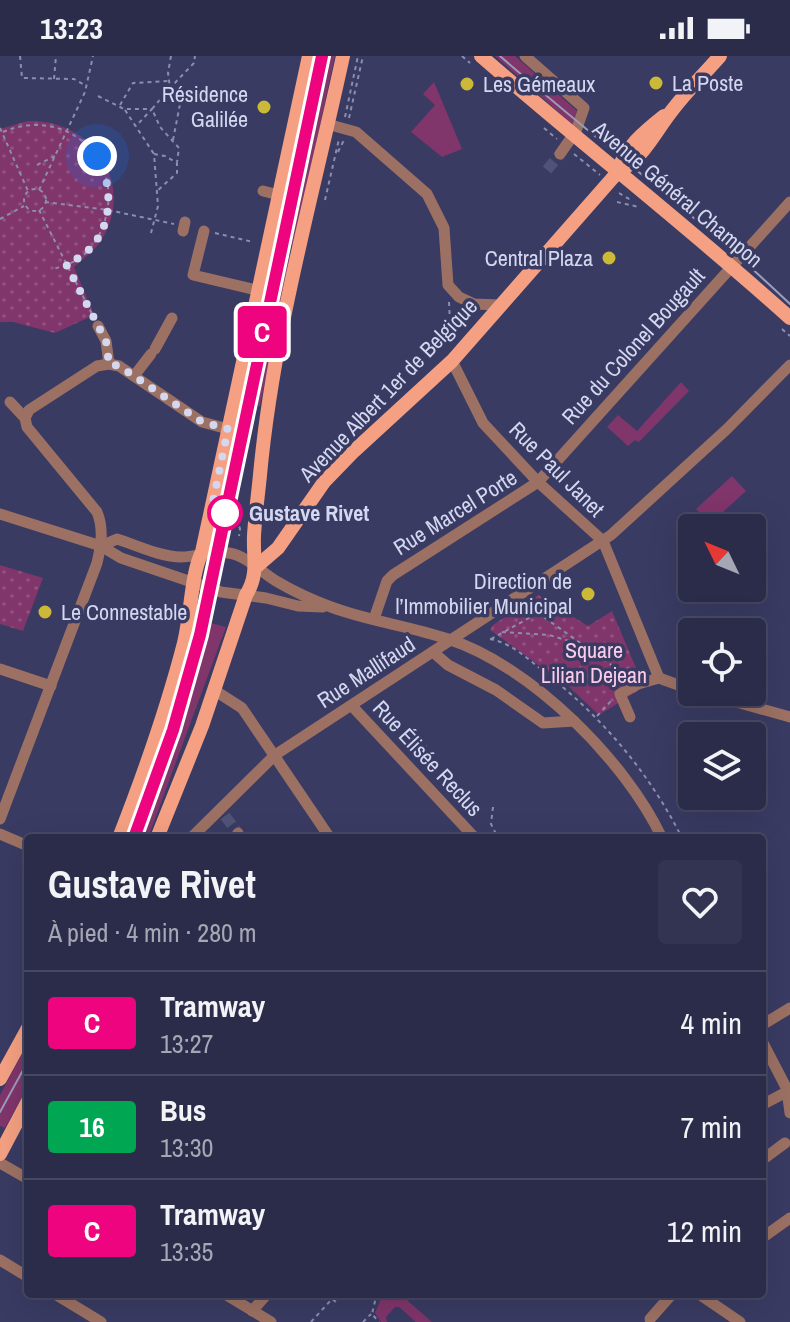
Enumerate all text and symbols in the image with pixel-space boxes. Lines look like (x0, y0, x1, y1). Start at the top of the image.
text: 13:23 (40, 8, 103, 48)
place label: La Poste (672, 68, 743, 98)
place label: Les Gémeaux (483, 69, 595, 99)
marker: La Poste (647, 74, 665, 92)
marker: Les Gémeaux (458, 75, 476, 93)
place label: Résidence Galilée (162, 79, 248, 134)
marker: Résidence Galilée (255, 98, 273, 116)
street label: Avenue Général Champon (586, 113, 769, 274)
your location (77, 136, 117, 176)
place label: Central Plaza (485, 243, 593, 273)
marker: Central Plaza (600, 249, 618, 267)
street label: Rue du Colonel Bougault (555, 261, 711, 431)
street label: Avenue Albert 1er de Belgique (292, 292, 484, 489)
line badge: C (236, 306, 288, 358)
text: C (254, 313, 270, 351)
street label: Rue Paul Janet (503, 415, 611, 523)
street label: Rue Marcel Porte (388, 462, 522, 562)
marker: Gustave Rivet (208, 496, 242, 530)
place label: Gustave Rivet (249, 498, 369, 528)
north arrow (678, 514, 766, 602)
map controls (678, 514, 766, 810)
place label: Direction de l’Immobilier Municipal (396, 566, 572, 621)
marker: Direction de l’Immobilier Municipal (579, 585, 597, 603)
place label: Le Connestable (61, 597, 187, 627)
marker: Le Connestable (36, 603, 54, 621)
button: locate (678, 618, 766, 706)
street label: Rue Mallifaud (311, 629, 421, 715)
park label: Square Lilian Dejean (541, 635, 647, 690)
street label: Rue Élisée Reclus (366, 694, 490, 822)
button: layers (678, 722, 766, 810)
text: Gustave Rivet (48, 859, 256, 910)
button: heart (658, 860, 742, 944)
text: À pied · 4 min · 280 m (48, 915, 257, 950)
text: Tramway (160, 986, 265, 1026)
text: 4 min (680, 1003, 742, 1043)
text: C (84, 1004, 100, 1042)
text: 13:27 (160, 1026, 213, 1061)
text: Bus (160, 1090, 206, 1130)
text: 7 min (680, 1107, 742, 1147)
text: 16 (79, 1108, 105, 1146)
text: 13:30 (160, 1130, 213, 1165)
text: Tramway (160, 1194, 265, 1234)
text: 12 min (667, 1211, 742, 1251)
text: C (84, 1212, 100, 1250)
text: 13:35 (160, 1234, 213, 1269)

